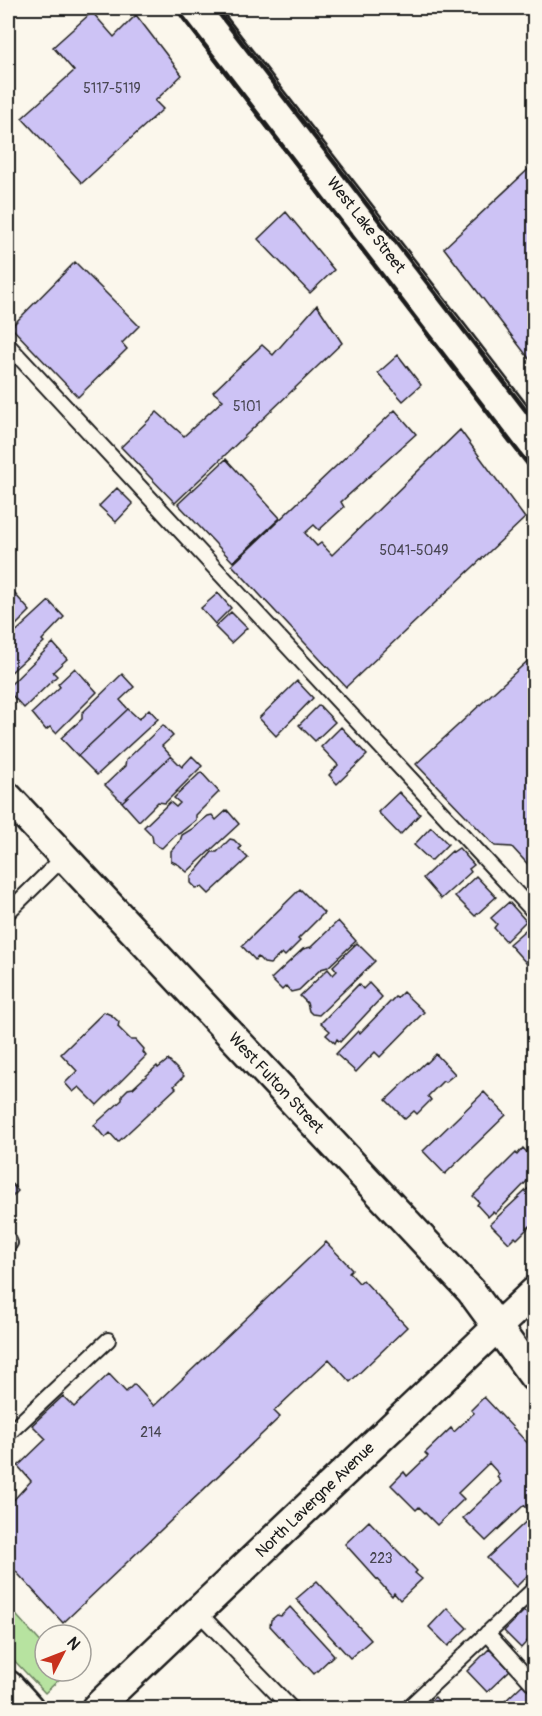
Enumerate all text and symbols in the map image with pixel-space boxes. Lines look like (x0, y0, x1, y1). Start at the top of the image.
house number: 5117-5119 (83, 80, 141, 97)
street label: West Lake Street (322, 173, 410, 277)
house number: 5101 (233, 398, 261, 415)
house number: 5041-5049 (379, 542, 449, 559)
street label: West Fulton Street (224, 1028, 328, 1138)
house number: 214 (140, 1424, 162, 1441)
street label: North Lavergne Avenue (251, 1438, 379, 1562)
house number: 223 (369, 1550, 393, 1567)
north arrow (33, 1623, 93, 1683)
text: N (62, 1633, 85, 1654)

